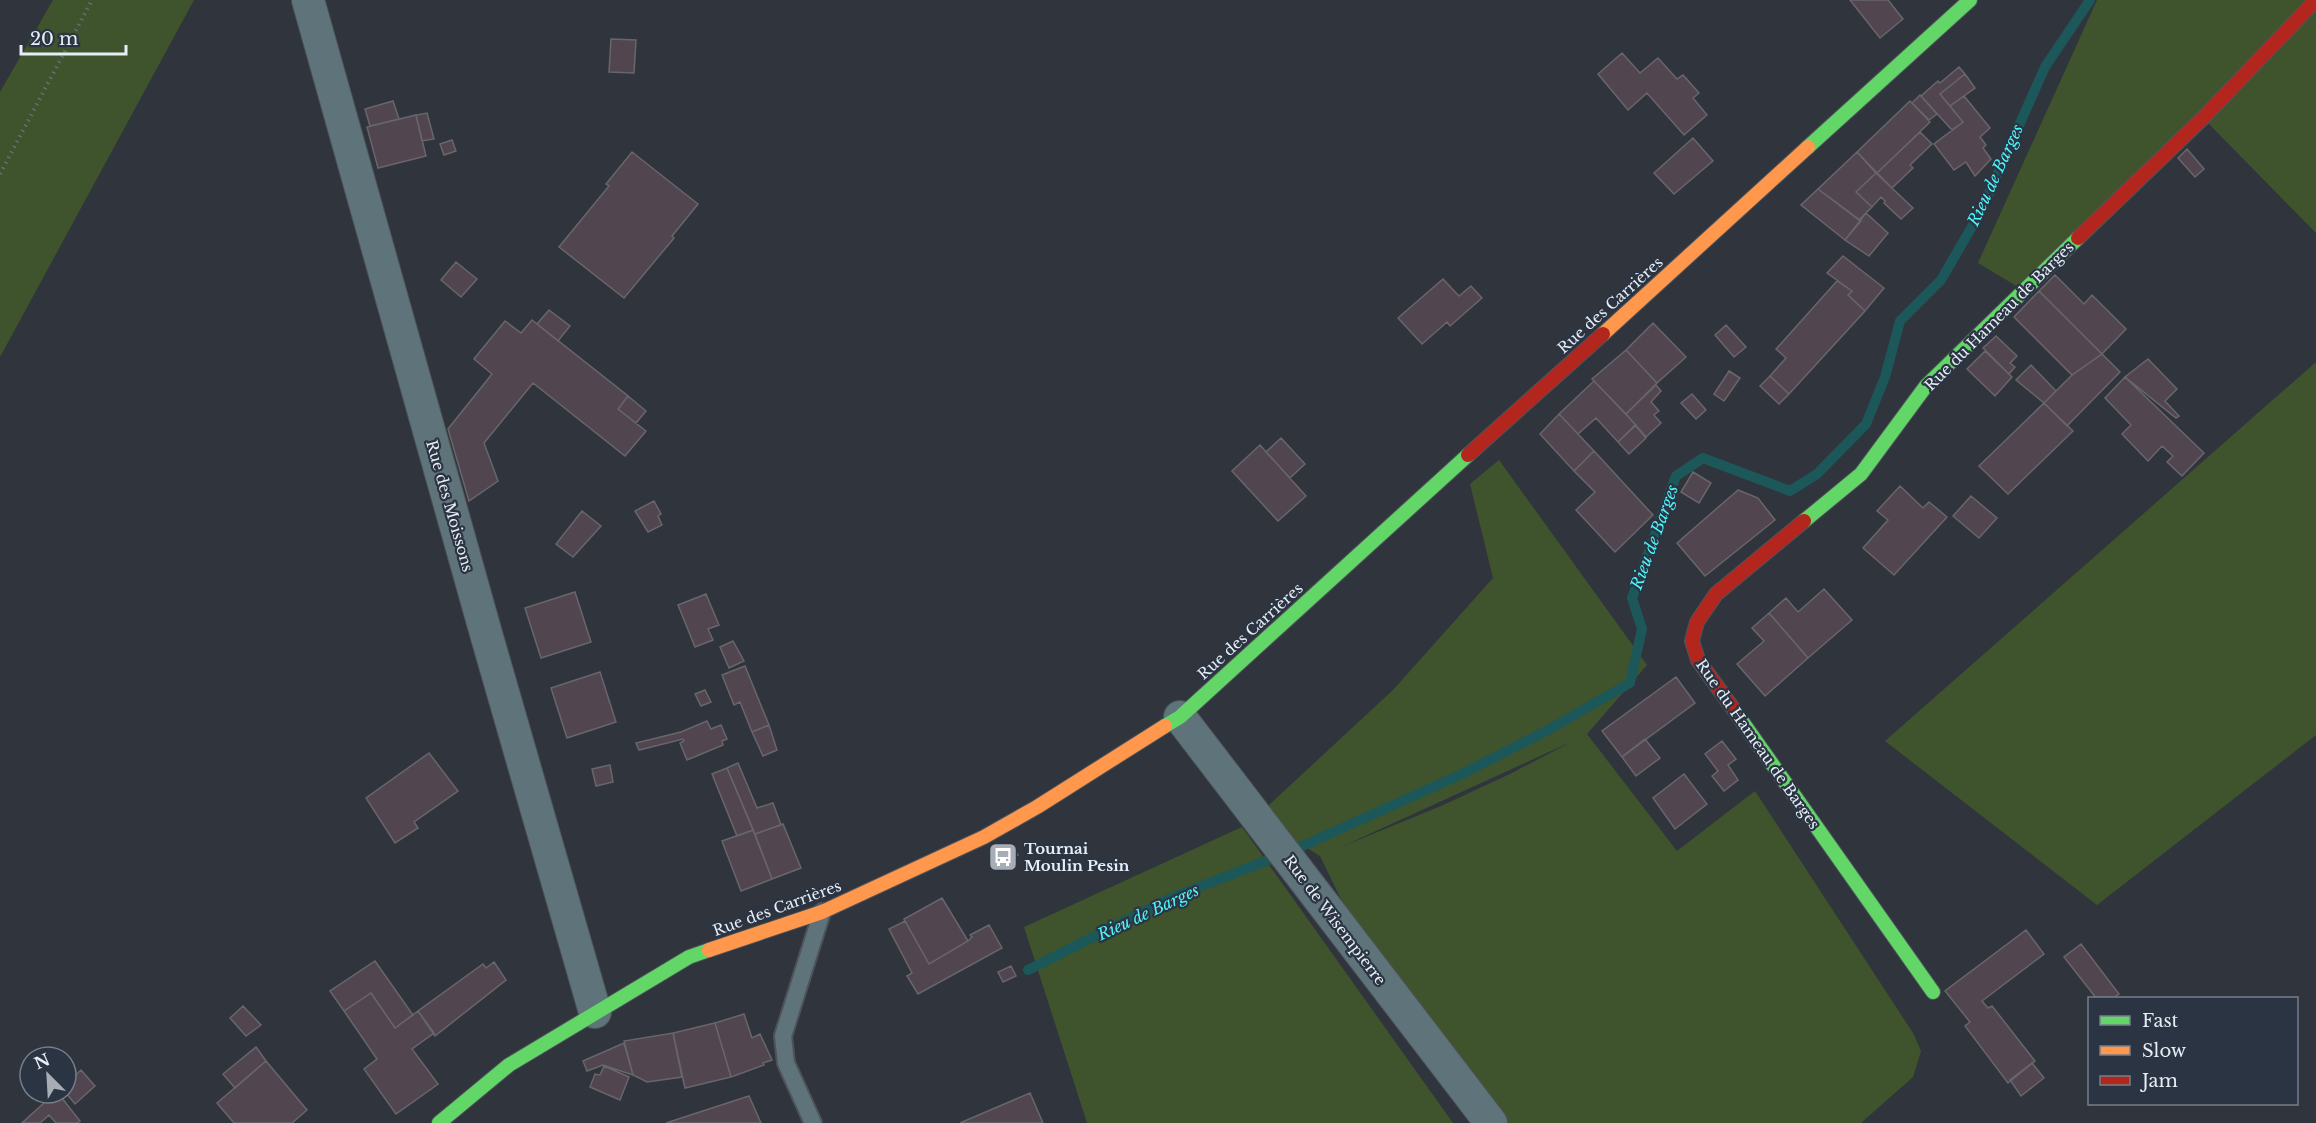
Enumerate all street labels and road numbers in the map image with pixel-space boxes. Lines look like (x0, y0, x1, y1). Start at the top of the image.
street label: Rue du Hameau de Barges (1920, 237, 2078, 395)
street label: Rue des Carrières (1553, 253, 1667, 357)
street label: Rue des Moissons (422, 438, 478, 574)
street label: Rue des Carrières (1193, 579, 1307, 683)
street label: Rue du Hameau de Barges (1692, 655, 1824, 833)
street label: Rue de Wisempierre (1280, 851, 1390, 989)
street label: Rue des Carrières (710, 876, 844, 940)

